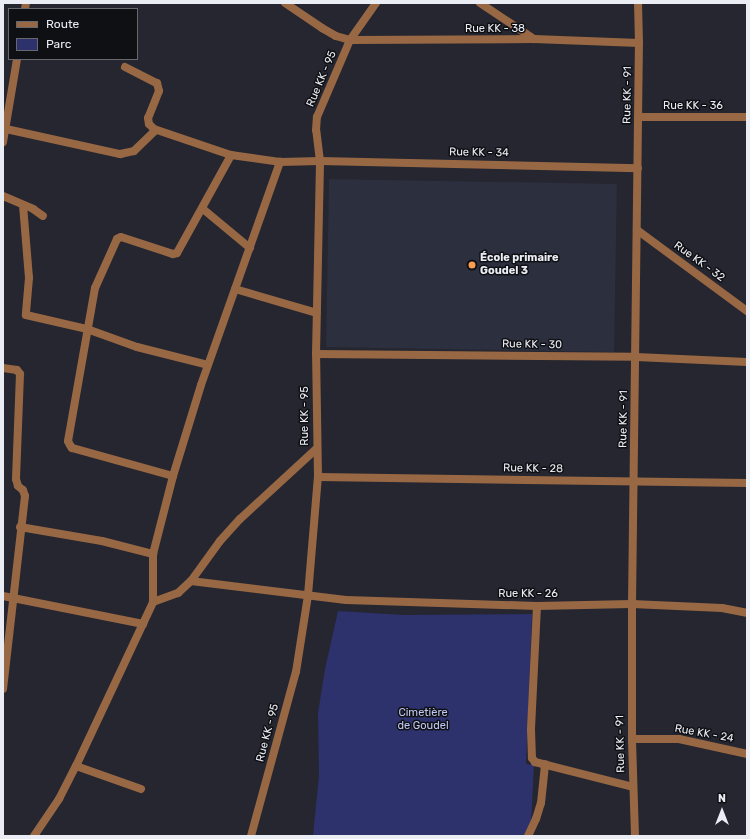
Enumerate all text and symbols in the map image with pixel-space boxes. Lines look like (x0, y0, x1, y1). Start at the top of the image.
legend (8, 8, 138, 60)
text: Route (46, 17, 79, 31)
street label: Rue KK - 38 (465, 22, 525, 36)
text: Parc (46, 37, 71, 51)
street label: Rue KK - 95 (304, 49, 340, 109)
street label: Rue KK - 91 (621, 66, 635, 124)
street label: Rue KK - 36 (663, 99, 723, 113)
street label: Rue KK - 34 (449, 146, 509, 160)
street label: Rue KK - 32 (671, 239, 727, 285)
place label: École primaire Goudel 3 (480, 252, 559, 278)
marker: École primaire Goudel 3 (467, 260, 477, 270)
street label: Rue KK - 30 (502, 338, 562, 352)
street label: Rue KK - 95 (298, 386, 312, 446)
street label: Rue KK - 91 (617, 390, 631, 448)
street label: Rue KK - 28 (503, 462, 563, 476)
street label: Rue KK - 26 (498, 587, 558, 601)
street label: Rue KK - 95 (254, 702, 282, 764)
park label: Cimetière de Goudel (397, 707, 449, 733)
street label: Rue KK - 91 (614, 715, 628, 773)
street label: Rue KK - 24 (673, 722, 735, 746)
north arrow (702, 791, 742, 831)
text: N (718, 792, 726, 805)

